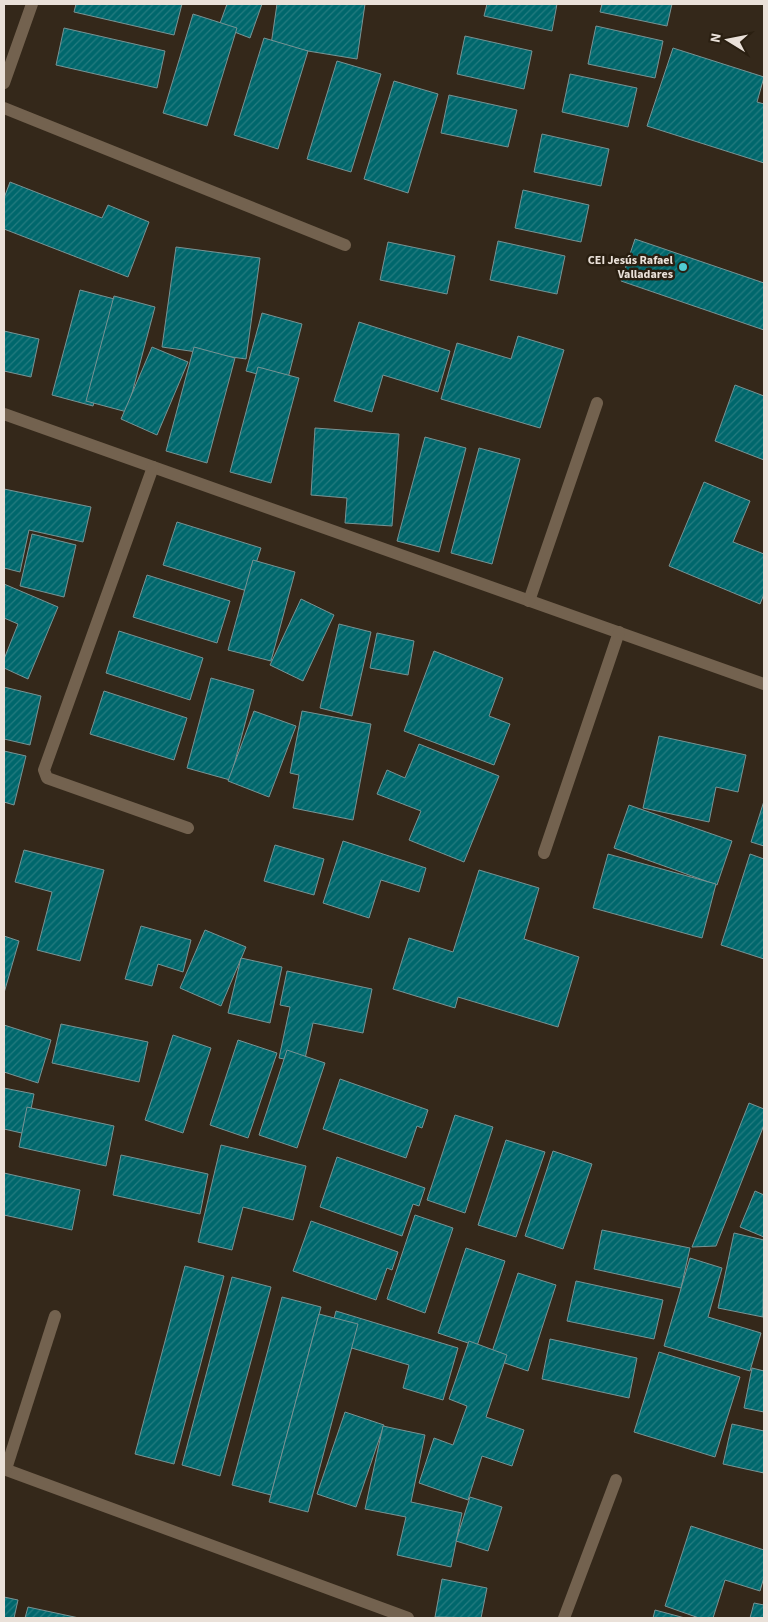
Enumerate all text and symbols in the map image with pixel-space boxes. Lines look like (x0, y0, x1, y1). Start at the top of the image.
north arrow (703, 15, 753, 65)
text: N (706, 32, 727, 44)
place label: CEI Jesús Rafael Valladares (588, 252, 674, 283)
marker: CEI Jesús Rafael Valladares (677, 261, 689, 273)

